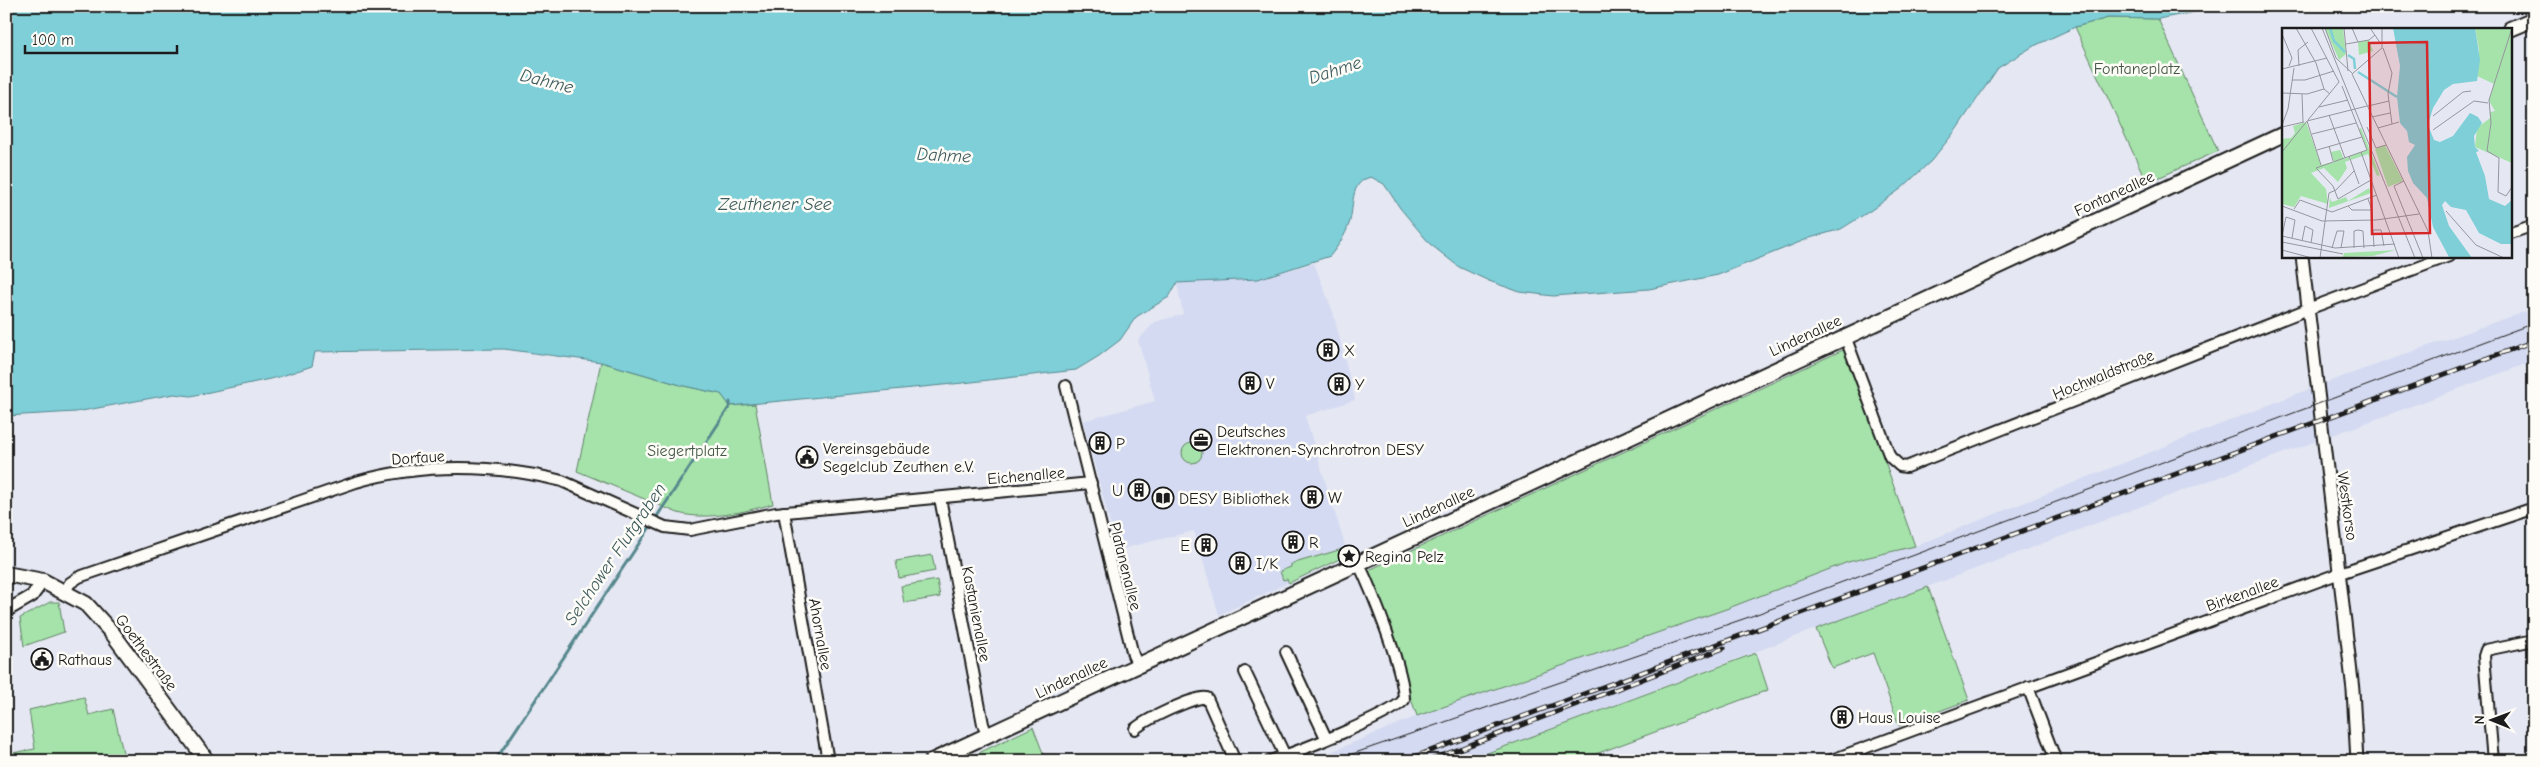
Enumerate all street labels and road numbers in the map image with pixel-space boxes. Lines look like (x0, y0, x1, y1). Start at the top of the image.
street label: Fontaneallee (2072, 168, 2157, 220)
street label: Lindenallee (1767, 311, 1844, 360)
street label: Hochwaldstraße (2050, 346, 2157, 403)
street label: Dorfaue (391, 447, 445, 469)
street label: Eichenallee (987, 464, 1066, 488)
street label: Westkorso (2333, 471, 2361, 542)
street label: Lindenallee (1400, 482, 1477, 531)
street label: Platanenallee (1105, 520, 1145, 612)
street label: Kastanienallee (958, 565, 994, 663)
street label: Birkenallee (2204, 573, 2281, 615)
street label: Ahornallee (805, 597, 835, 672)
street label: Goethestraße (112, 611, 181, 694)
street label: Lindenallee (1033, 653, 1110, 702)

